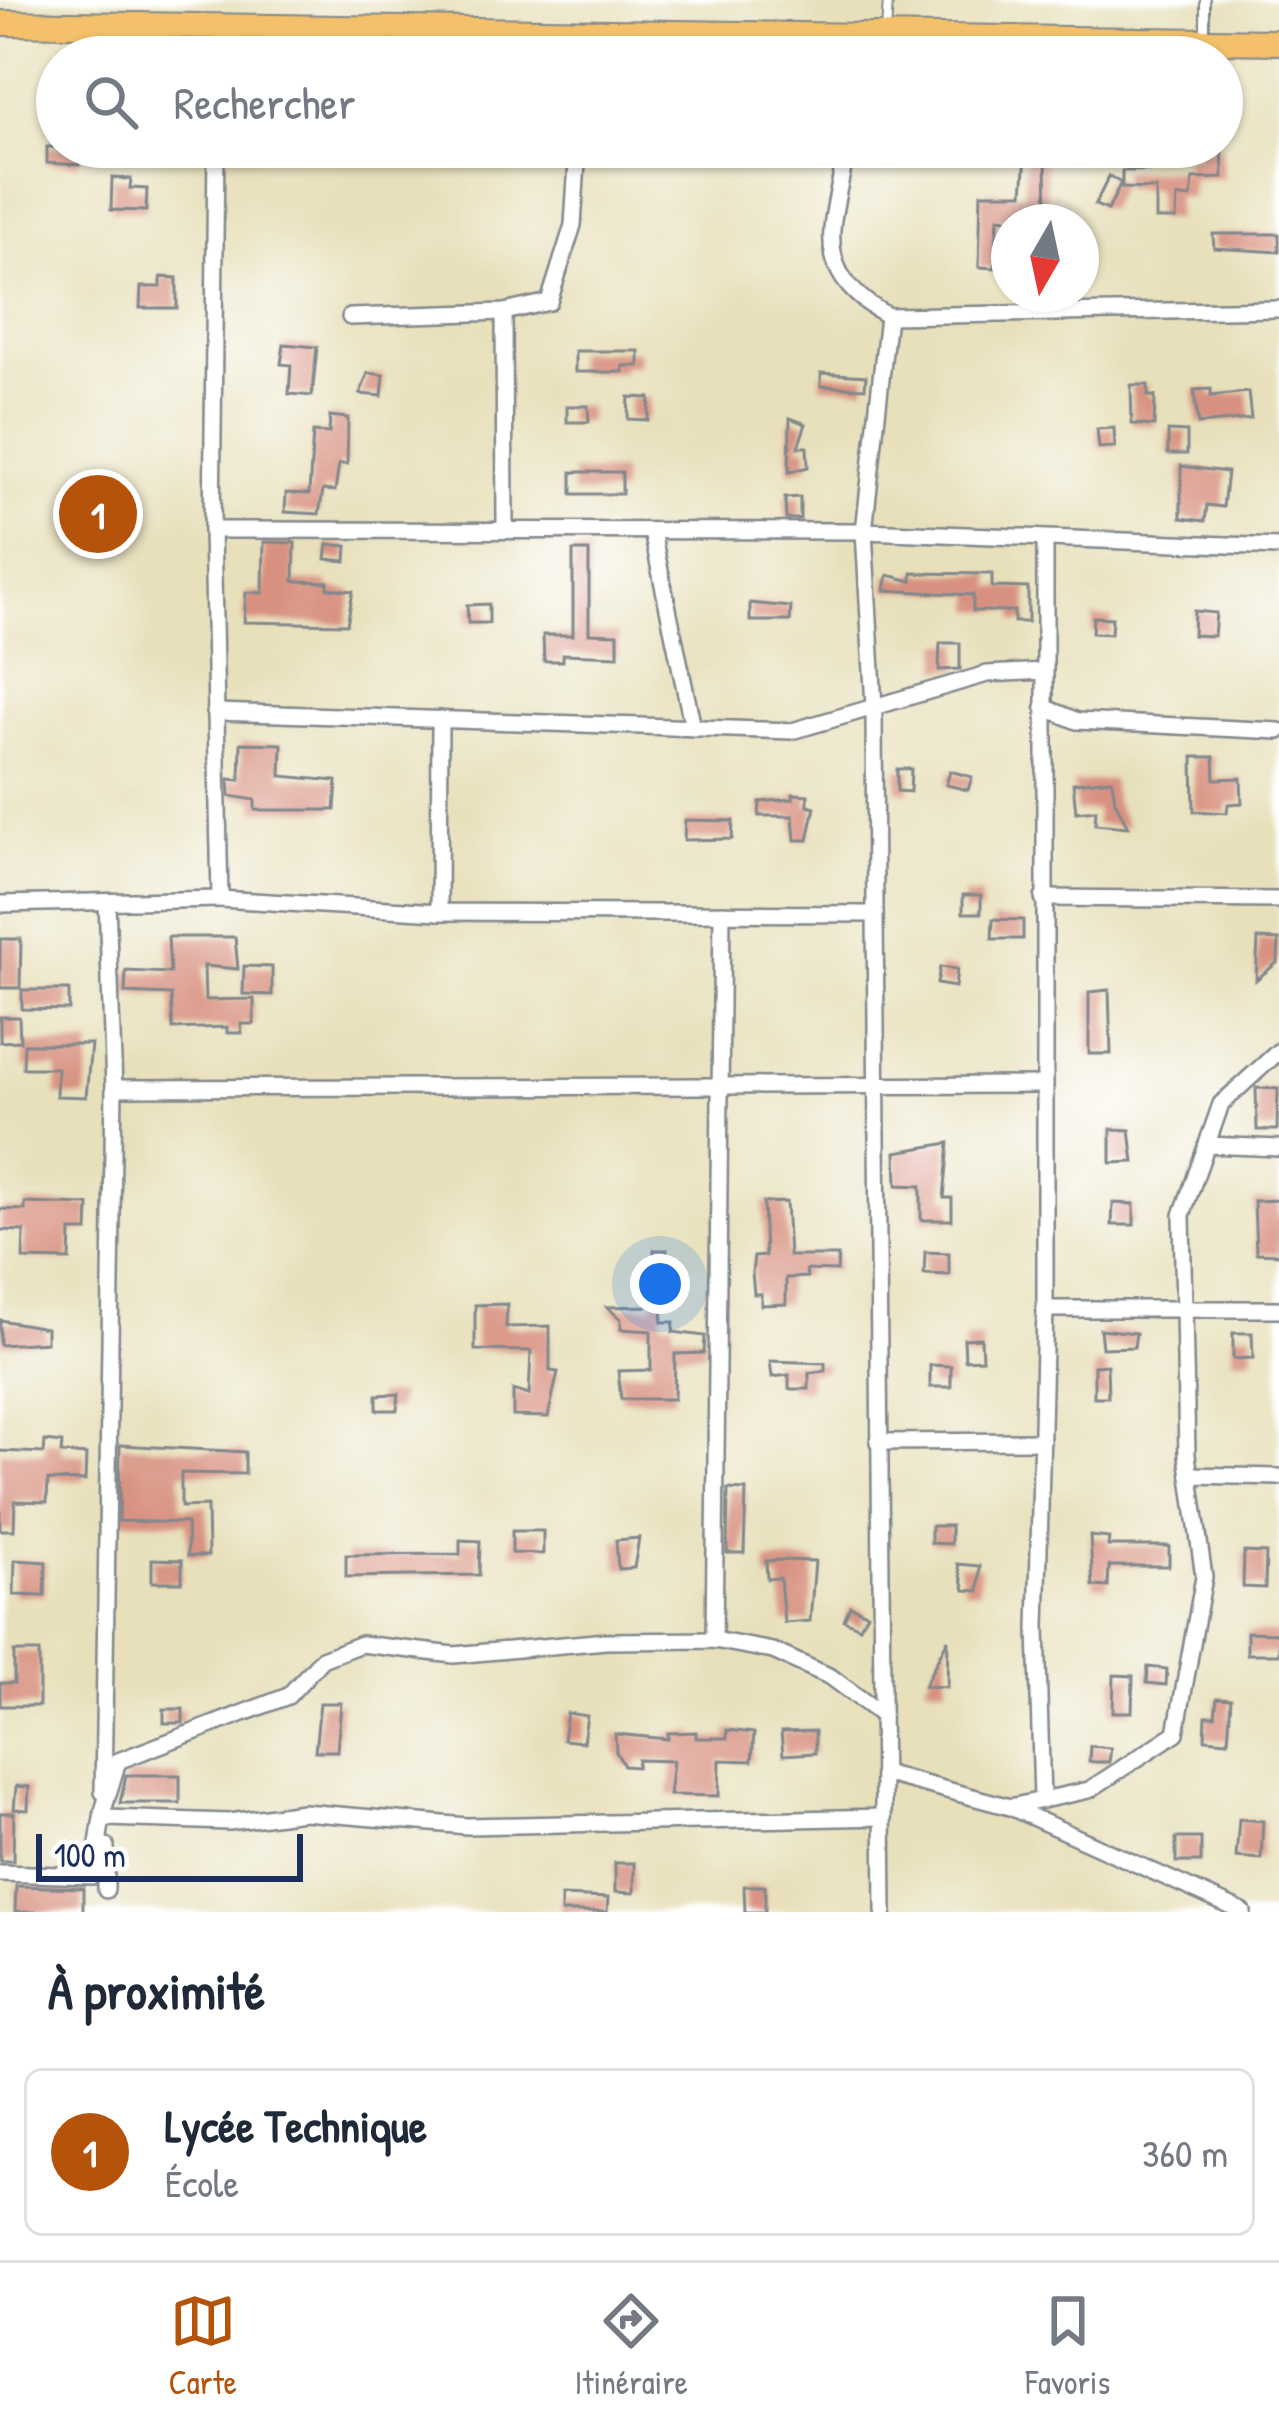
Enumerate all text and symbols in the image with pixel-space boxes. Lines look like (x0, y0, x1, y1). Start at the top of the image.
search box (36, 36, 1243, 168)
icon: search (78, 69, 144, 135)
text: Rechercher (174, 72, 356, 133)
north arrow (991, 204, 1099, 312)
pin: 1 (59, 469, 137, 559)
your location (630, 1254, 690, 1314)
scale bar (36, 1828, 303, 1881)
text: 100 m (54, 1833, 126, 1877)
text: À proximité (48, 1956, 265, 2025)
text: Lycée Technique (165, 2095, 427, 2156)
text: 1 (83, 2126, 97, 2179)
text: 360 m (1142, 2126, 1228, 2179)
text: École (165, 2156, 239, 2209)
tab: Carte (169, 2288, 237, 2404)
tab: Itinéraire (575, 2288, 688, 2404)
tab: Favoris (1026, 2288, 1110, 2404)

